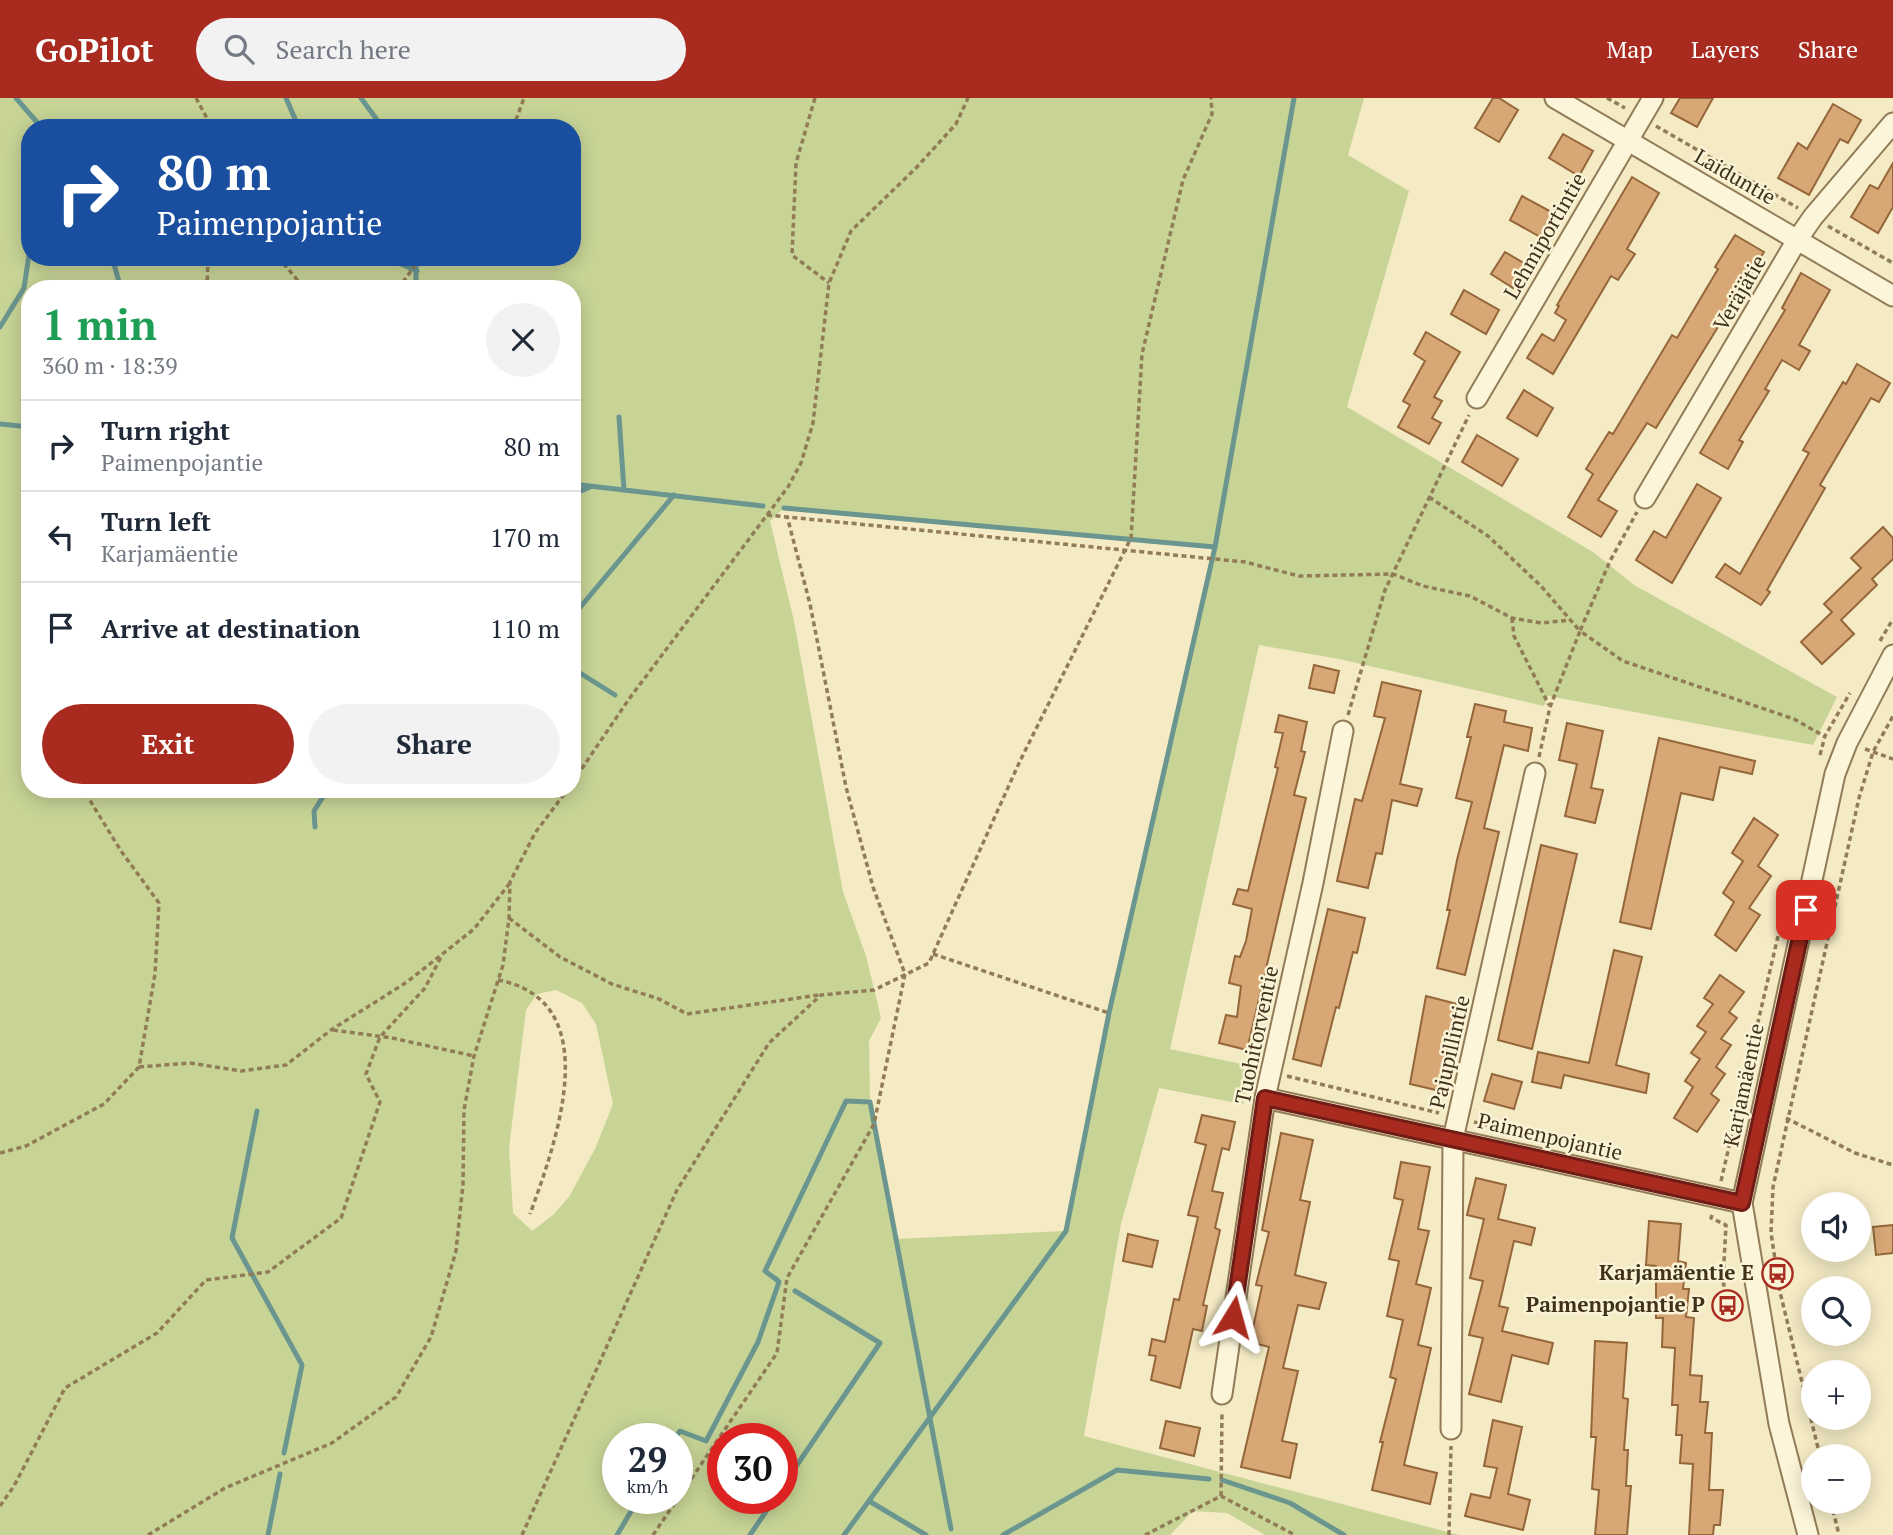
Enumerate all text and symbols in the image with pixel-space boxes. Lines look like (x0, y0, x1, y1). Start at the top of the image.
search box (196, 18, 686, 81)
text: GoPilot (35, 28, 154, 71)
icon: search (220, 30, 258, 68)
text: Search here (276, 32, 411, 66)
text: Map (1606, 33, 1653, 65)
text: Layers (1691, 33, 1760, 65)
text: Share (1798, 33, 1858, 65)
text: 80 m (157, 139, 271, 204)
street label: Laiduntie (1690, 142, 1781, 211)
icon: right (42, 147, 133, 238)
street label: Lehmiportintie (1497, 167, 1592, 304)
text: Paimenpojantie (157, 202, 382, 244)
street label: Veräjätie (1706, 250, 1772, 335)
text: 1 min (42, 296, 157, 352)
button: close (486, 303, 560, 377)
text: 360 m · 18:39 (42, 350, 177, 381)
text: Turn right (101, 413, 230, 447)
icon: right (42, 427, 80, 465)
text: 80 m (504, 429, 560, 463)
text: Paimenpojantie (101, 447, 263, 478)
text: Turn left (101, 504, 211, 538)
icon: left (42, 518, 80, 556)
text: 170 m (490, 520, 560, 554)
text: Karjamäentie (101, 538, 238, 569)
icon: arrive (42, 609, 80, 647)
text: Arrive at destination (101, 611, 360, 645)
text: 110 m (490, 611, 560, 645)
button: Exit (42, 704, 294, 784)
button: Share (308, 704, 560, 784)
pin (1776, 880, 1836, 940)
icon: arrive (1787, 891, 1825, 929)
street label: Tuohitorventie (1228, 963, 1284, 1106)
street label: Pajupillintie (1422, 992, 1476, 1111)
street label: Karjamäentie (1716, 1021, 1770, 1149)
street label: Paimenpojantie (1475, 1106, 1625, 1166)
map controls (1801, 1192, 1871, 1514)
button: sound (1801, 1192, 1871, 1262)
bus stop icon: Karjamäentie E (1760, 1256, 1794, 1290)
place label: Karjamäentie E (1599, 1258, 1754, 1286)
button: search (1801, 1276, 1871, 1346)
position arrow (1196, 1280, 1270, 1354)
bus stop icon: Paimenpojantie P (1711, 1288, 1745, 1322)
place label: Paimenpojantie P (1526, 1290, 1705, 1318)
button: + (1801, 1360, 1871, 1430)
speed limit sign: 30 (707, 1423, 798, 1514)
text: 29 (628, 1436, 667, 1482)
button: − (1801, 1444, 1871, 1514)
text: km/h (627, 1474, 668, 1498)

